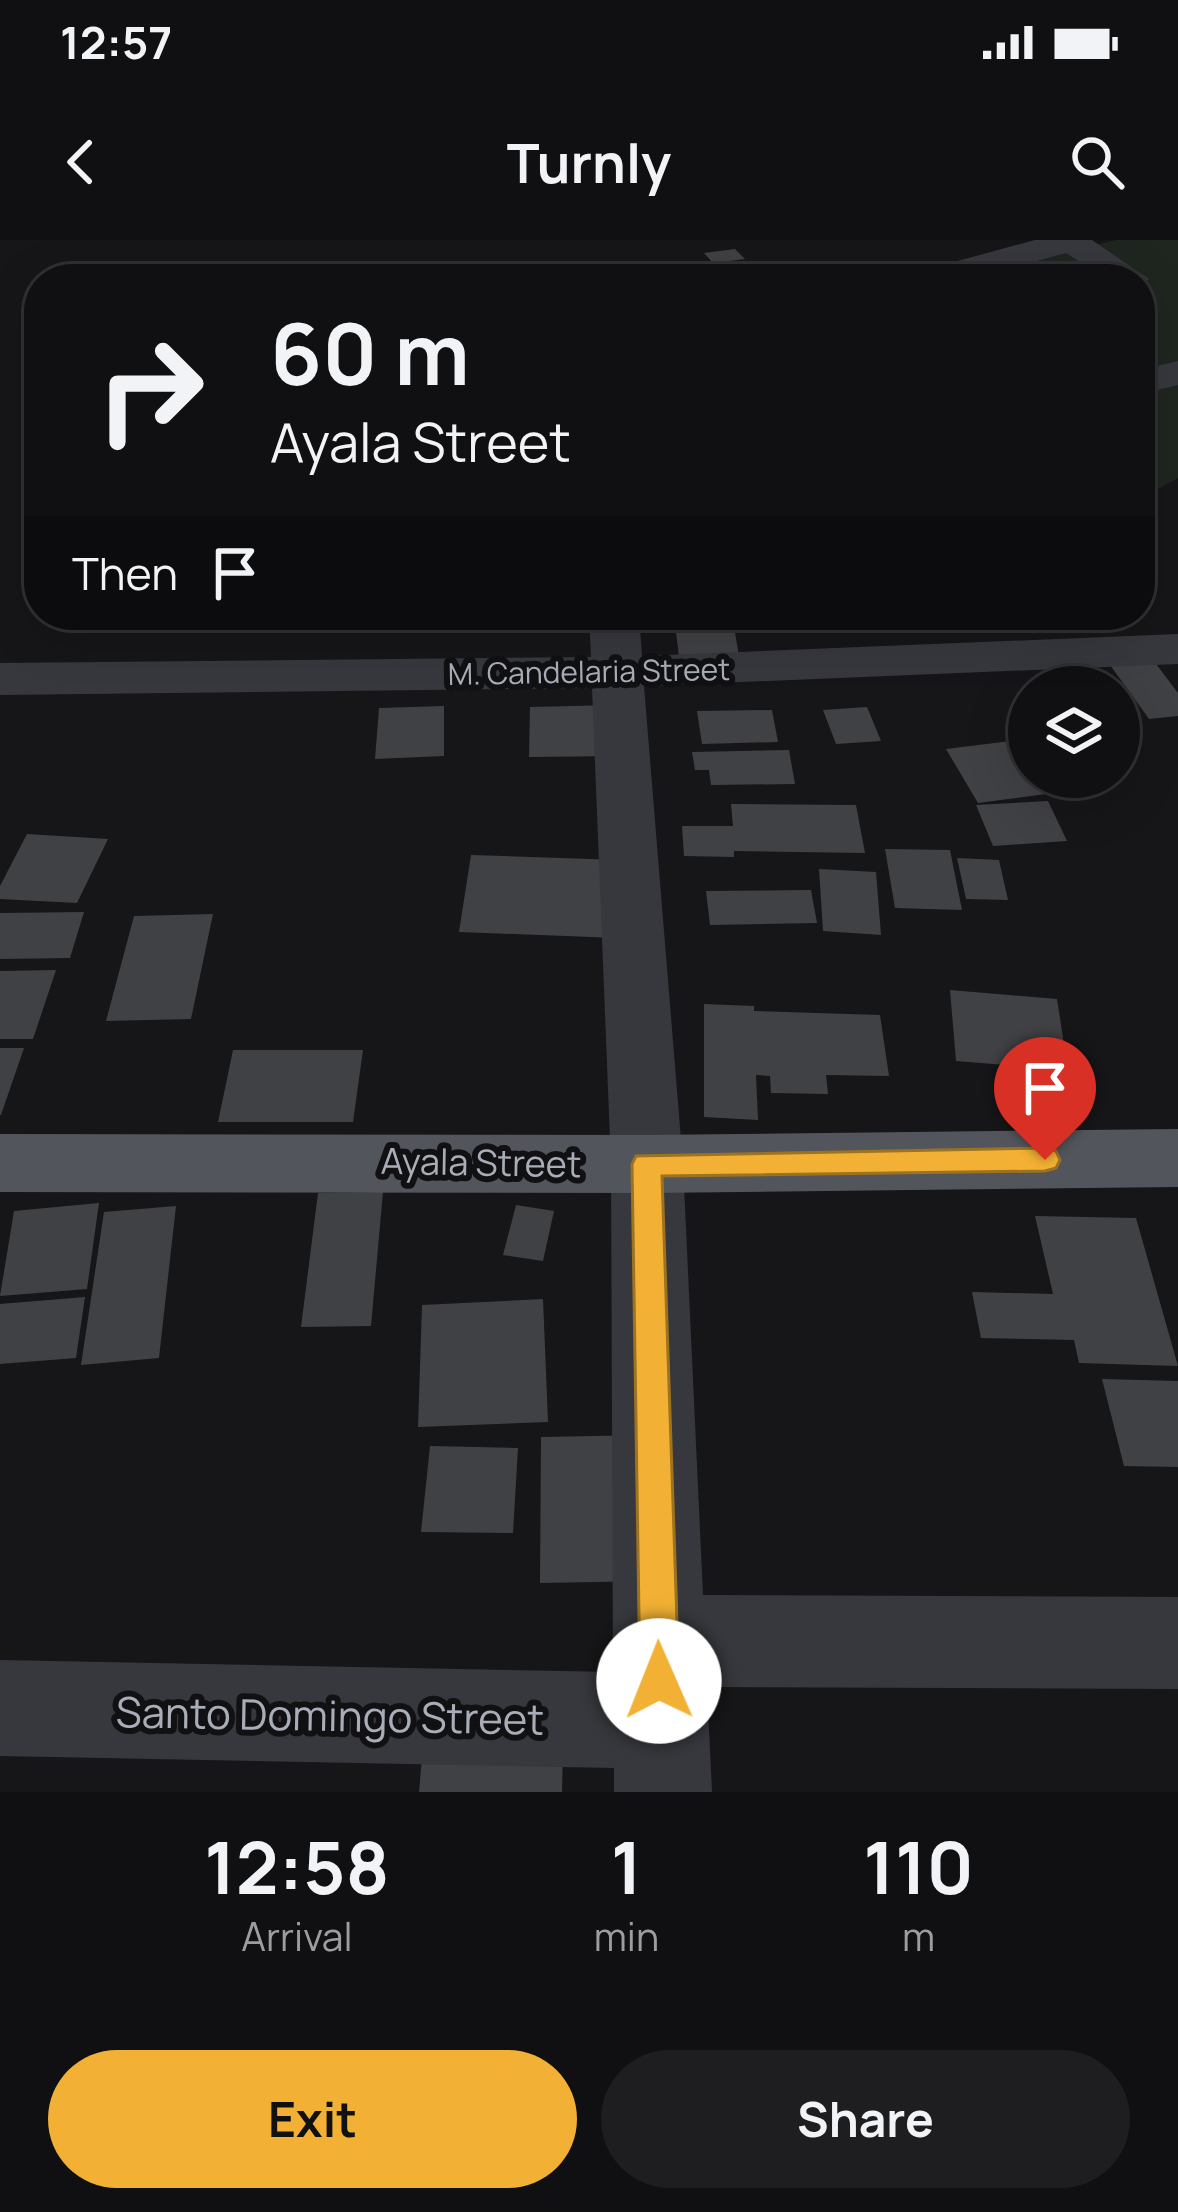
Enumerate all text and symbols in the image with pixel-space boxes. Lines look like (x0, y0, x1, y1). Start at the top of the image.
text: 12:57 (60, 11, 172, 73)
text: Turnly (507, 125, 671, 199)
icon: back (48, 129, 114, 195)
icon: search (1064, 129, 1130, 195)
text: 60 m (270, 295, 470, 410)
icon: right (72, 312, 228, 468)
text: Ayala Street (270, 404, 571, 478)
icon: arrive (202, 540, 268, 606)
text: Then (72, 542, 178, 604)
street label: M. Candelaria Street (448, 648, 730, 694)
map controls (1008, 666, 1140, 798)
button: layers (1008, 666, 1140, 798)
pin (994, 1037, 1096, 1160)
icon: arrive (1012, 1055, 1078, 1121)
street label: Ayala Street (380, 1136, 582, 1188)
position arrow (596, 1618, 722, 1744)
street label: Santo Domingo Street (115, 1682, 545, 1748)
text: 12:58 (204, 1817, 390, 1916)
text: 1 (611, 1817, 642, 1916)
text: 110 (863, 1817, 974, 1916)
text: Arrival (241, 1909, 353, 1963)
text: min (594, 1909, 659, 1963)
text: m (902, 1909, 935, 1963)
button: Exit (48, 2050, 577, 2188)
button: Share (601, 2050, 1130, 2188)

